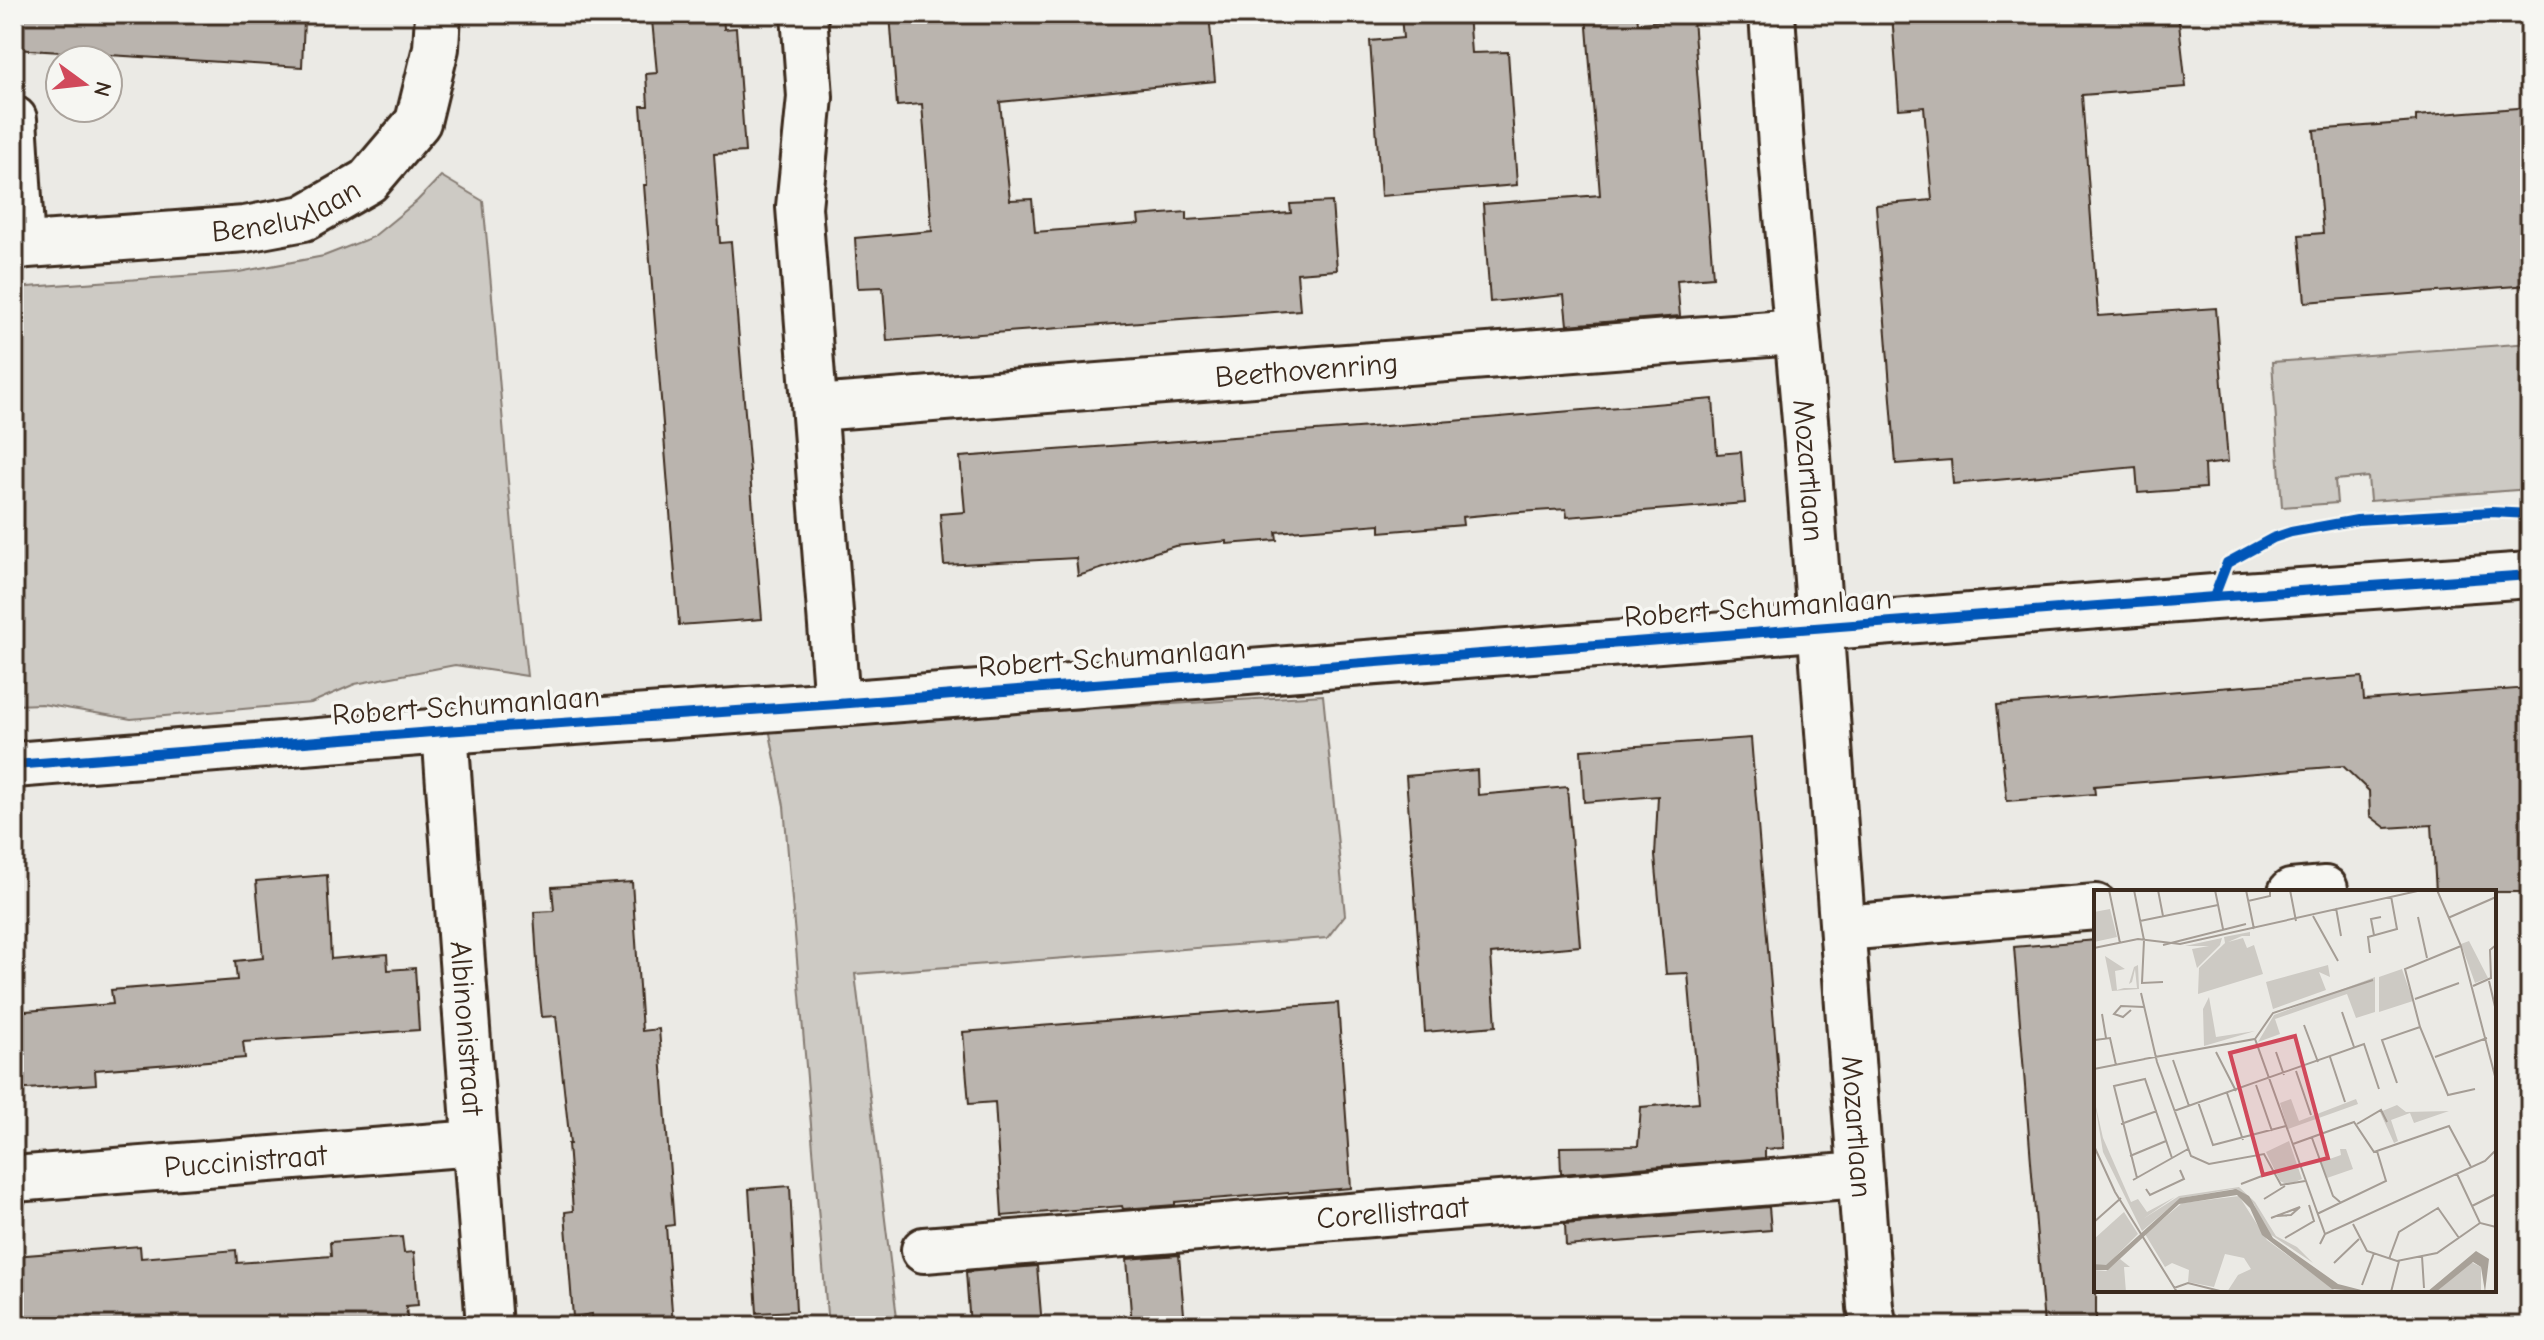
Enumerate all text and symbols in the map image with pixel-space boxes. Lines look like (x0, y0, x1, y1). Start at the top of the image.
north arrow (44, 44, 124, 124)
text: N (88, 79, 117, 99)
street label: Beneluxlaan (210, 172, 367, 249)
street label: Beethovenring (1214, 345, 1399, 395)
street label: Mozartlaan (1786, 398, 1832, 543)
street label: Robert Schumanlaan (1623, 581, 1893, 635)
street label: Robert Schumanlaan (977, 631, 1247, 685)
street label: Robert Schumanlaan (331, 679, 601, 733)
inset map (2094, 890, 2496, 1292)
street label: Albinonistraat (443, 940, 491, 1118)
street label: Mozartlaan (1834, 1054, 1879, 1199)
street label: Puccinistraat (163, 1137, 329, 1185)
street label: Corellistraat (1315, 1189, 1471, 1236)

